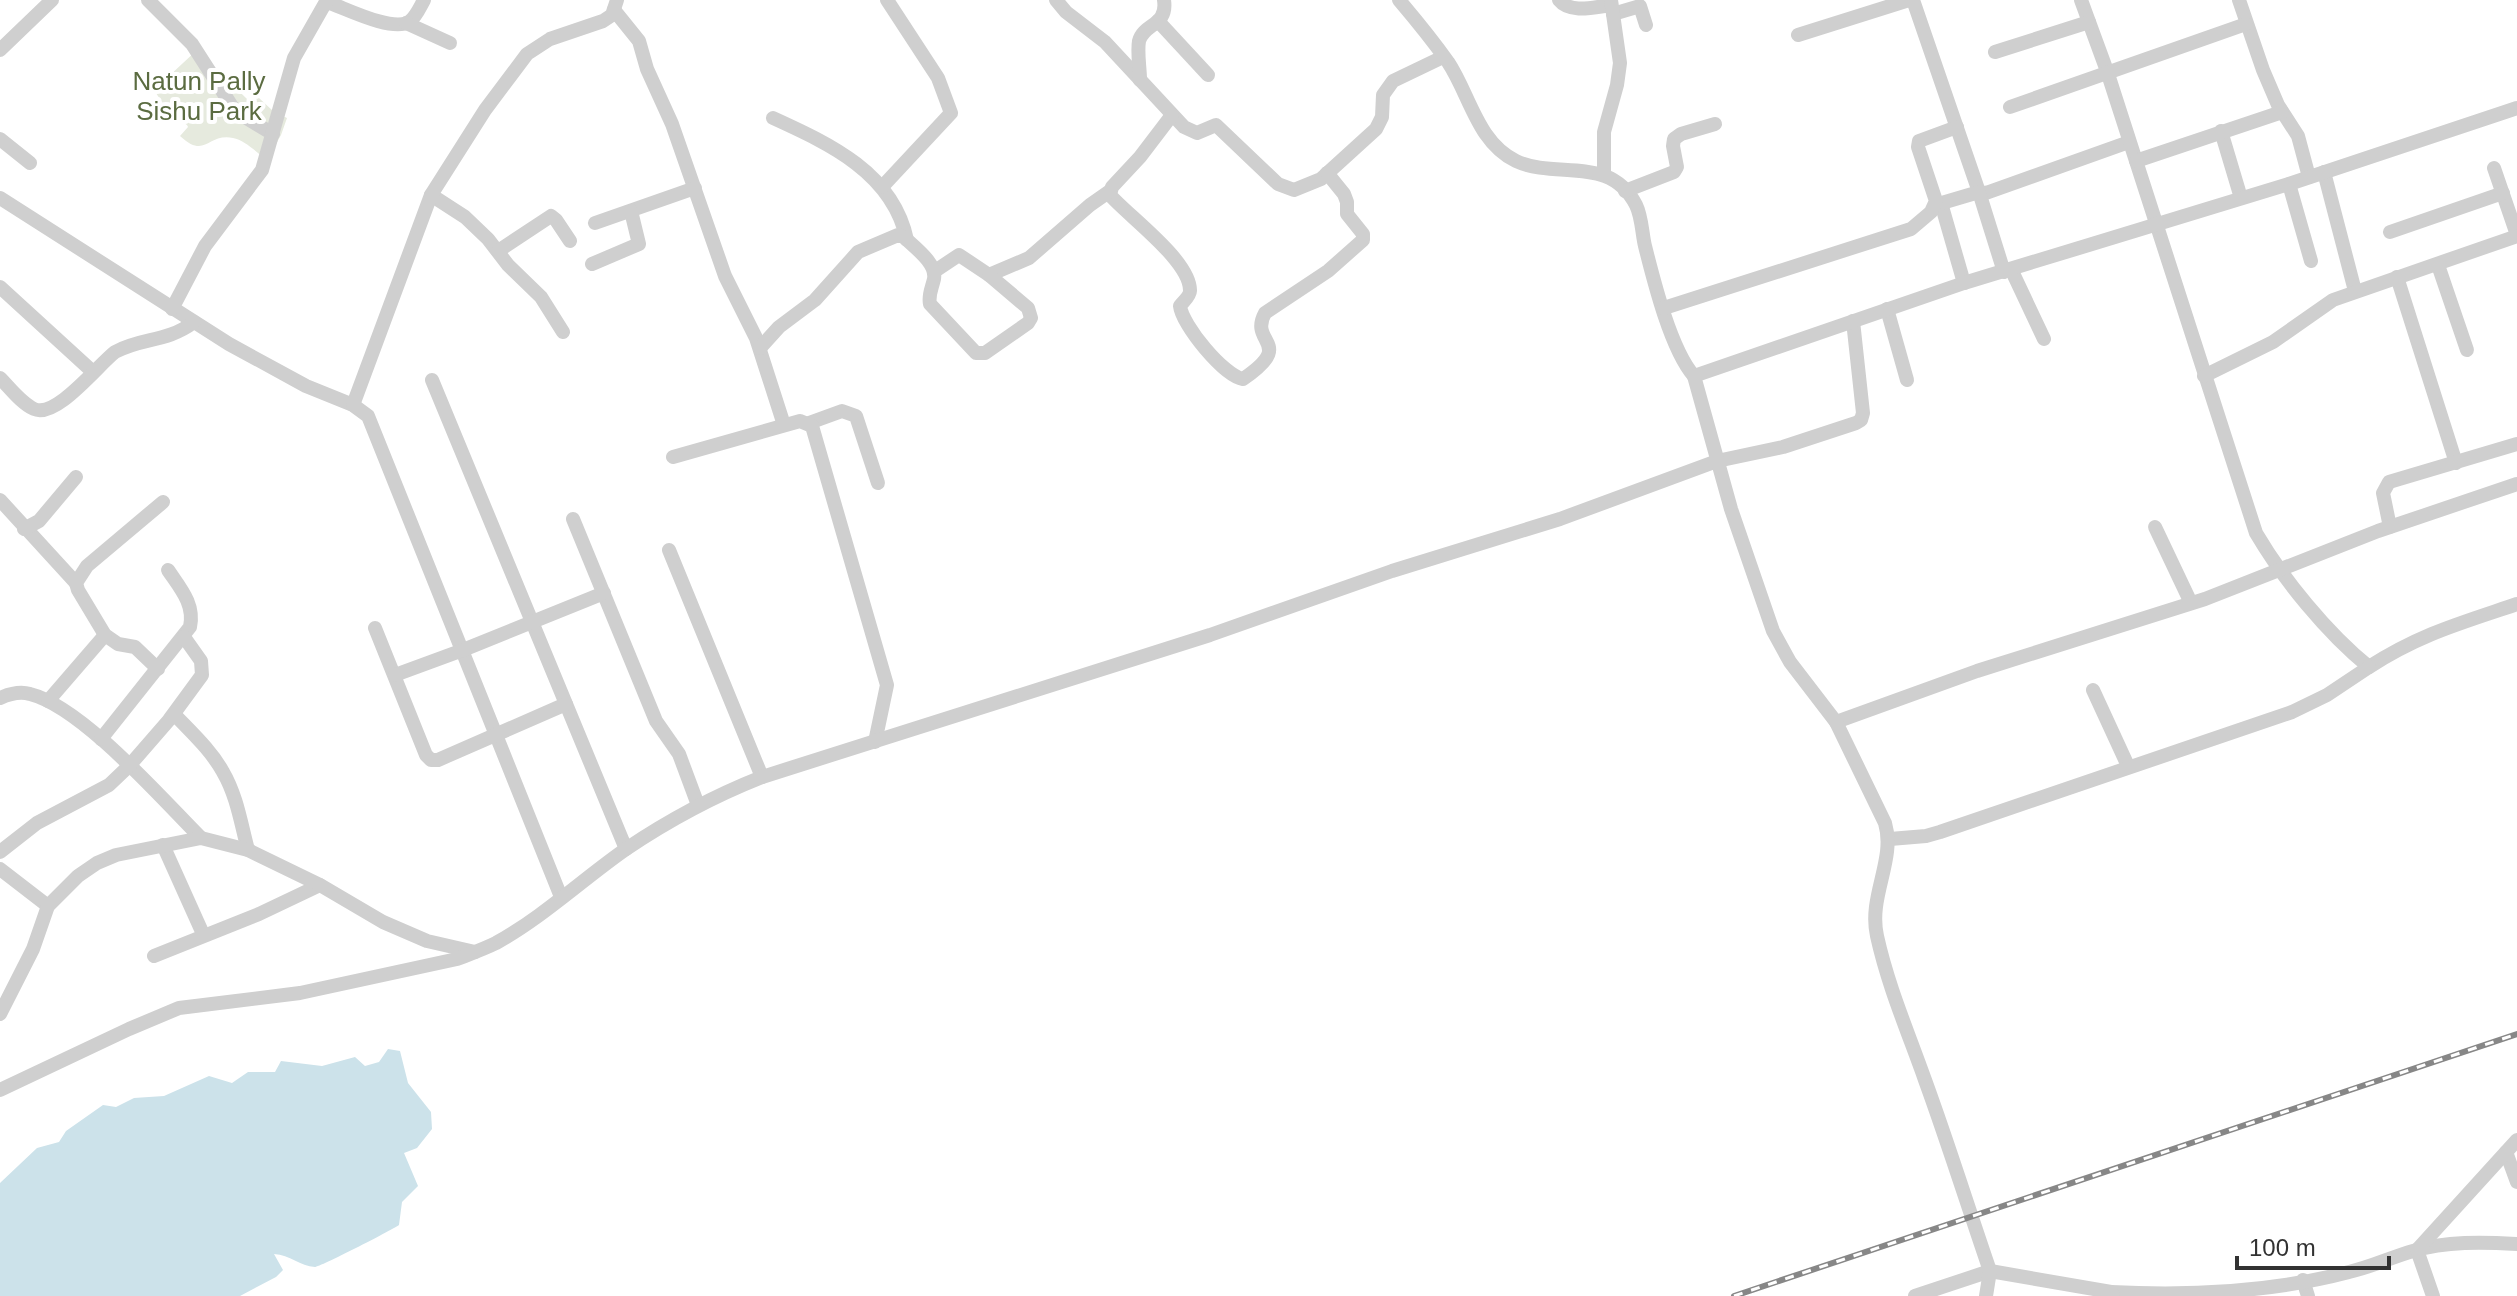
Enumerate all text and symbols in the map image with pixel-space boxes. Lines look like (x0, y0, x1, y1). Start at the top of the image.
park label: Natun Pally Sishu Park (133, 66, 265, 126)
scale bar (2237, 1220, 2389, 1270)
text: 100 m (2249, 1234, 2316, 1261)

